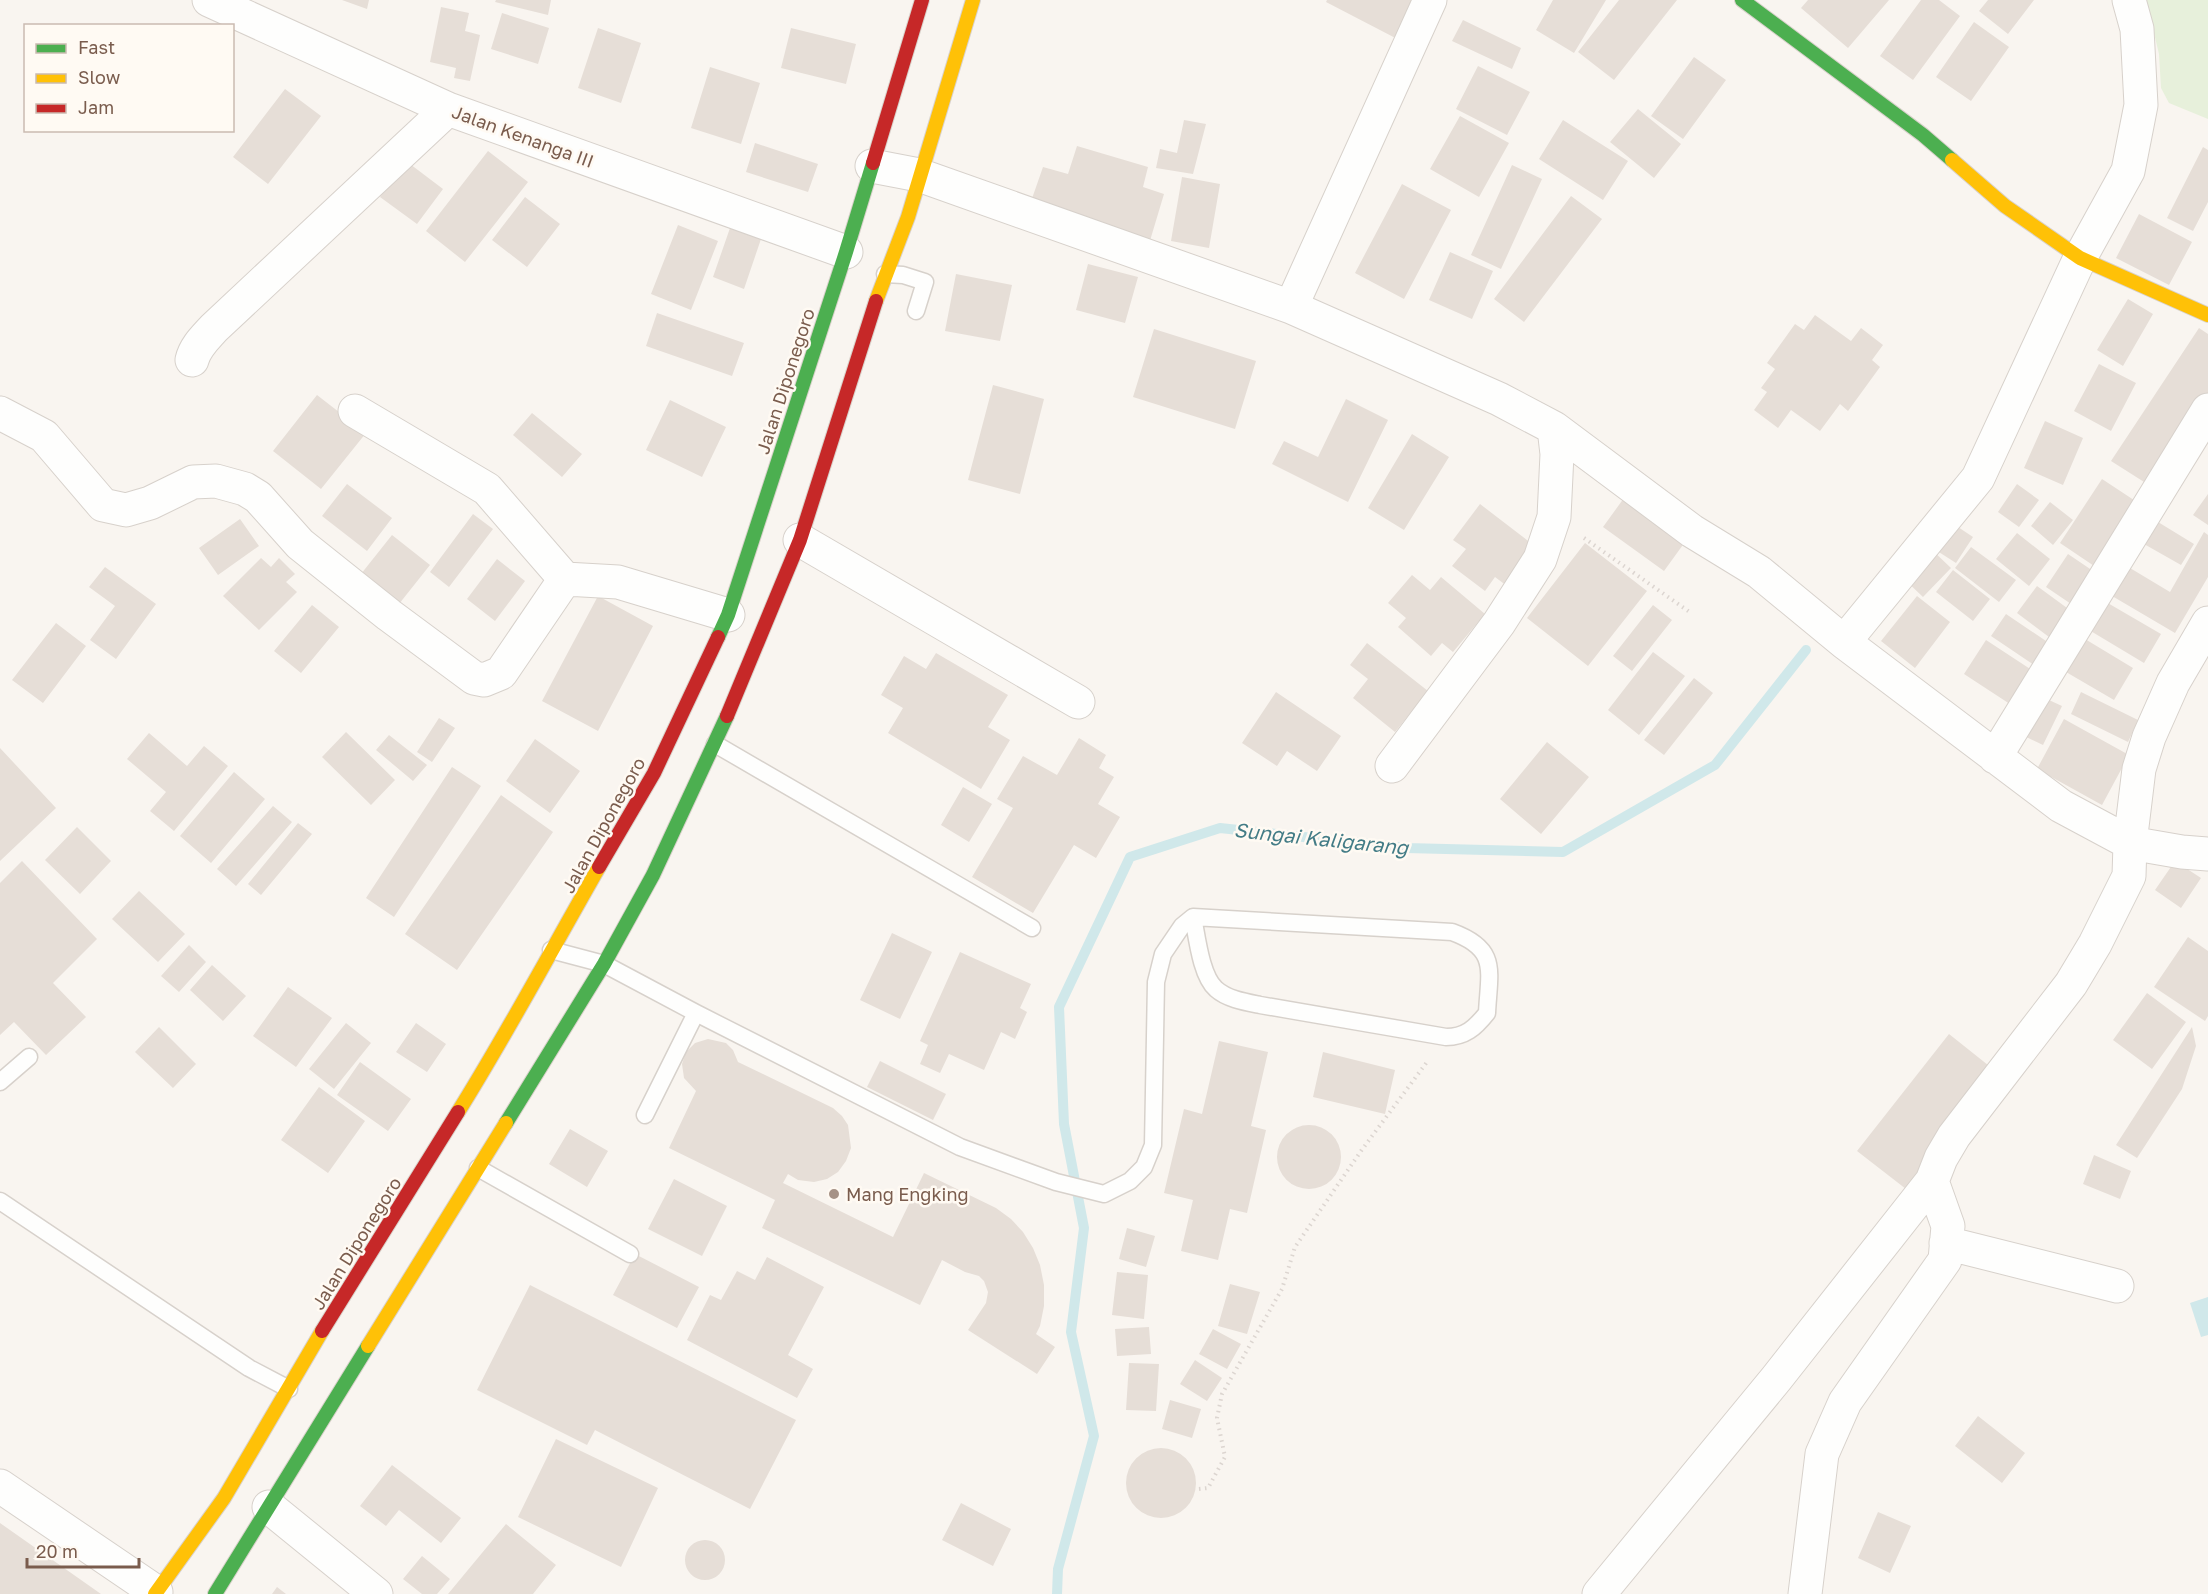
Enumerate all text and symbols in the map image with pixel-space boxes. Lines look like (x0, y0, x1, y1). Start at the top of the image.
legend (24, 24, 234, 132)
text: Fast (78, 36, 115, 58)
text: Slow (78, 66, 121, 88)
text: Jam (78, 96, 114, 118)
street label: Jalan Kenanga III (449, 100, 597, 172)
street label: Jalan Diponegoro (751, 305, 819, 457)
street label: Jalan Diponegoro (557, 753, 649, 897)
water label: Sungai Kaligarang (1233, 817, 1411, 860)
street label: Jalan Diponegoro (306, 1173, 406, 1313)
place label: Mang Engking (846, 1183, 969, 1205)
marker: Mang Engking (827, 1187, 841, 1201)
scale bar (27, 1531, 140, 1569)
text: 20 m (36, 1540, 78, 1562)

